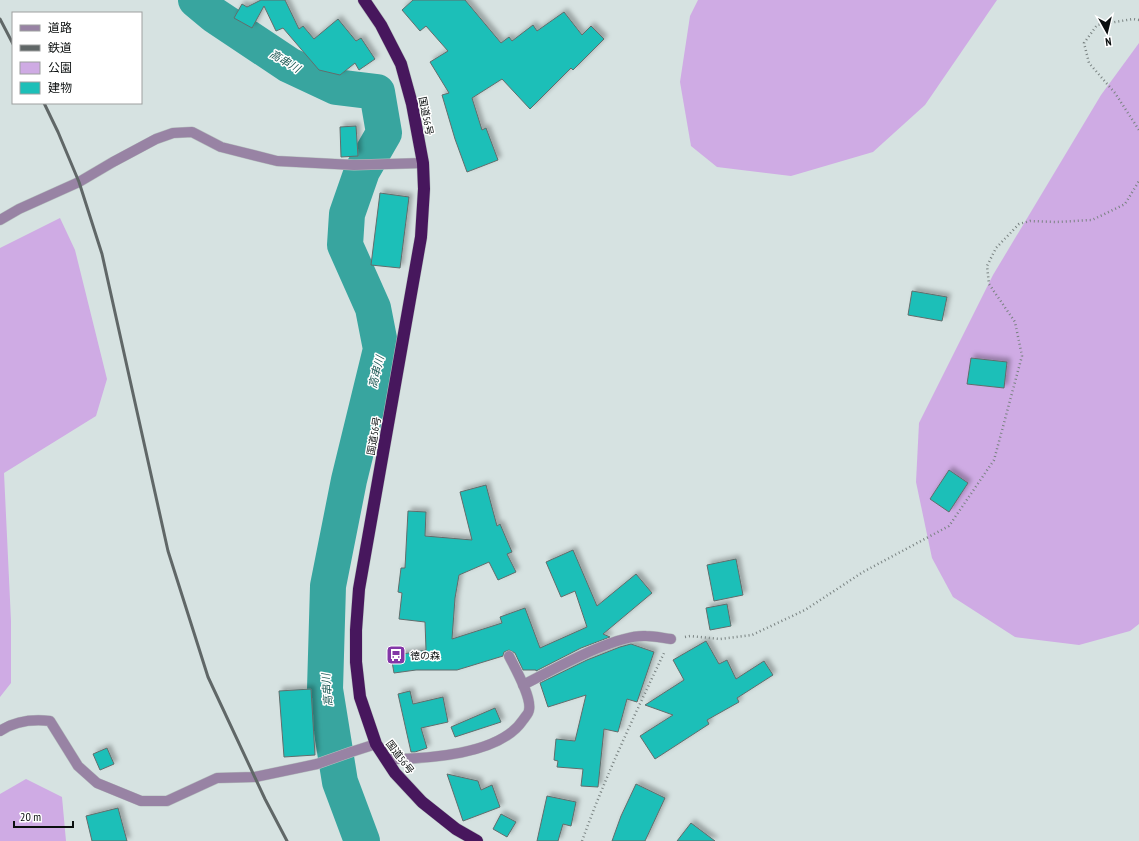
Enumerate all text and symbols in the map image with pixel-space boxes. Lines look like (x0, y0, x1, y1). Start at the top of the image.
legend (12, 12, 142, 104)
north arrow (1087, 12, 1127, 52)
text: 道路 (48, 20, 72, 35)
text: N (1104, 35, 1112, 49)
text: 鉄道 (48, 40, 72, 55)
water label: 高串川 (267, 47, 304, 76)
text: 公園 (48, 60, 72, 75)
text: 建物 (48, 80, 72, 95)
street label: 国道56号 (416, 96, 436, 136)
water label: 高串川 (365, 353, 387, 390)
street label: 国道56号 (364, 416, 384, 456)
bus stop icon: 徳の森 (385, 644, 407, 666)
place label: 徳の森 (410, 649, 440, 662)
water label: 高串川 (319, 672, 335, 707)
street label: 国道56号 (383, 738, 417, 776)
scale bar (14, 803, 73, 829)
text: 20 m (20, 809, 41, 824)

